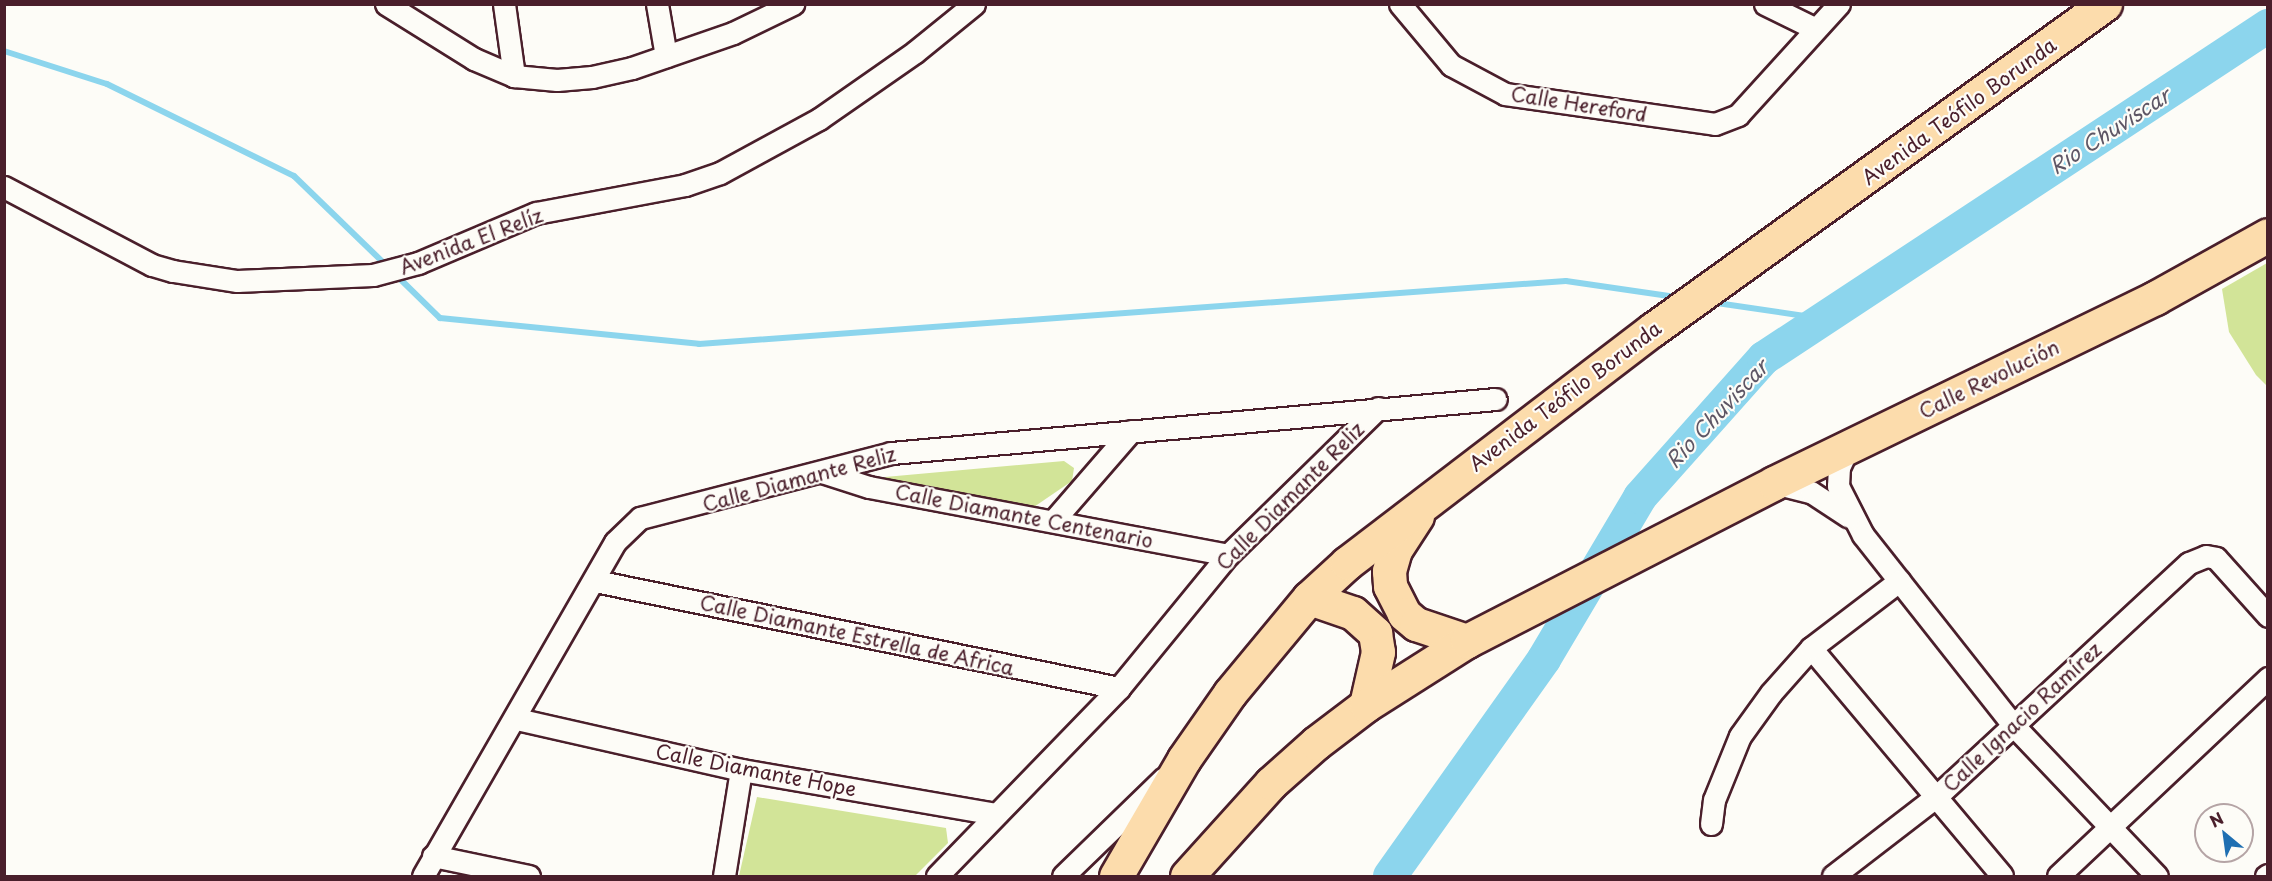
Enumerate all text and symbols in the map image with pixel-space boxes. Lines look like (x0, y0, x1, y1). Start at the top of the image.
street label: Avenida Teófilo Borunda (1858, 33, 2060, 189)
street label: Calle Hereford (1508, 81, 1650, 127)
water label: Rio Chuviscar (2044, 81, 2174, 179)
street label: Avenida El Relíz (396, 203, 546, 279)
street label: Avenida Teófilo Borunda (1465, 316, 1665, 476)
street label: Calle Revolución (1914, 334, 2064, 424)
water label: Rio Chuviscar (1659, 353, 1773, 473)
street label: Calle Diamante Reliz (1211, 417, 1369, 575)
street label: Calle Diamante Reliz (699, 442, 899, 516)
street label: Calle Diamante Centenario (892, 479, 1156, 553)
street label: Calle Diamante Estrella de Africa (696, 590, 1018, 680)
street label: Calle Ignacio Ramírez (1938, 637, 2106, 797)
street label: Calle Diamante Hope (653, 739, 859, 801)
north arrow (2194, 803, 2254, 863)
text: N (2205, 805, 2228, 833)

